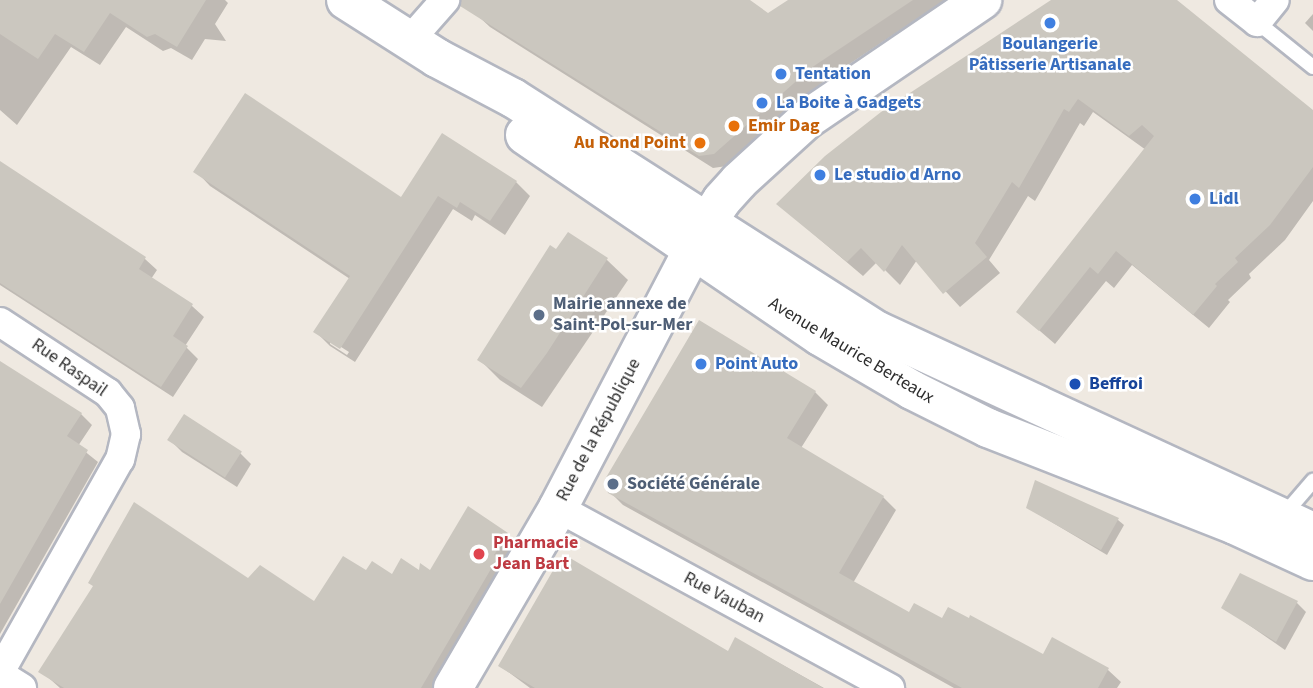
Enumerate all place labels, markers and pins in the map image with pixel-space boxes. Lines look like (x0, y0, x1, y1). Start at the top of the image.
marker: Boulangerie Pâtisserie Artisanale (1042, 15, 1058, 31)
place label: Boulangerie Pâtisserie Artisanale (969, 34, 1131, 76)
place label: Tentation (795, 63, 871, 85)
marker: Tentation (773, 66, 789, 82)
place label: La Boite à Gadgets (776, 92, 921, 114)
marker: La Boite à Gadgets (754, 95, 770, 111)
place label: Emir Dag (748, 115, 820, 137)
marker: Emir Dag (726, 118, 742, 134)
place label: Au Rond Point (574, 132, 686, 154)
marker: Au Rond Point (692, 135, 708, 151)
place label: Le studio d Arno (834, 164, 961, 186)
marker: Le studio d Arno (812, 167, 828, 183)
place label: Lidl (1209, 188, 1239, 210)
marker: Lidl (1187, 191, 1203, 207)
place label: Mairie annexe de Saint-Pol-sur-Mer (553, 294, 692, 336)
marker: Mairie annexe de Saint-Pol-sur-Mer (531, 307, 547, 323)
place label: Point Auto (715, 353, 798, 375)
marker: Point Auto (693, 356, 709, 372)
place label: Beffroi (1089, 373, 1143, 395)
marker: Beffroi (1067, 376, 1083, 392)
place label: Société Générale (627, 473, 760, 495)
marker: Société Générale (605, 476, 621, 492)
place label: Pharmacie Jean Bart (493, 533, 578, 576)
marker: Pharmacie Jean Bart (471, 546, 487, 562)

